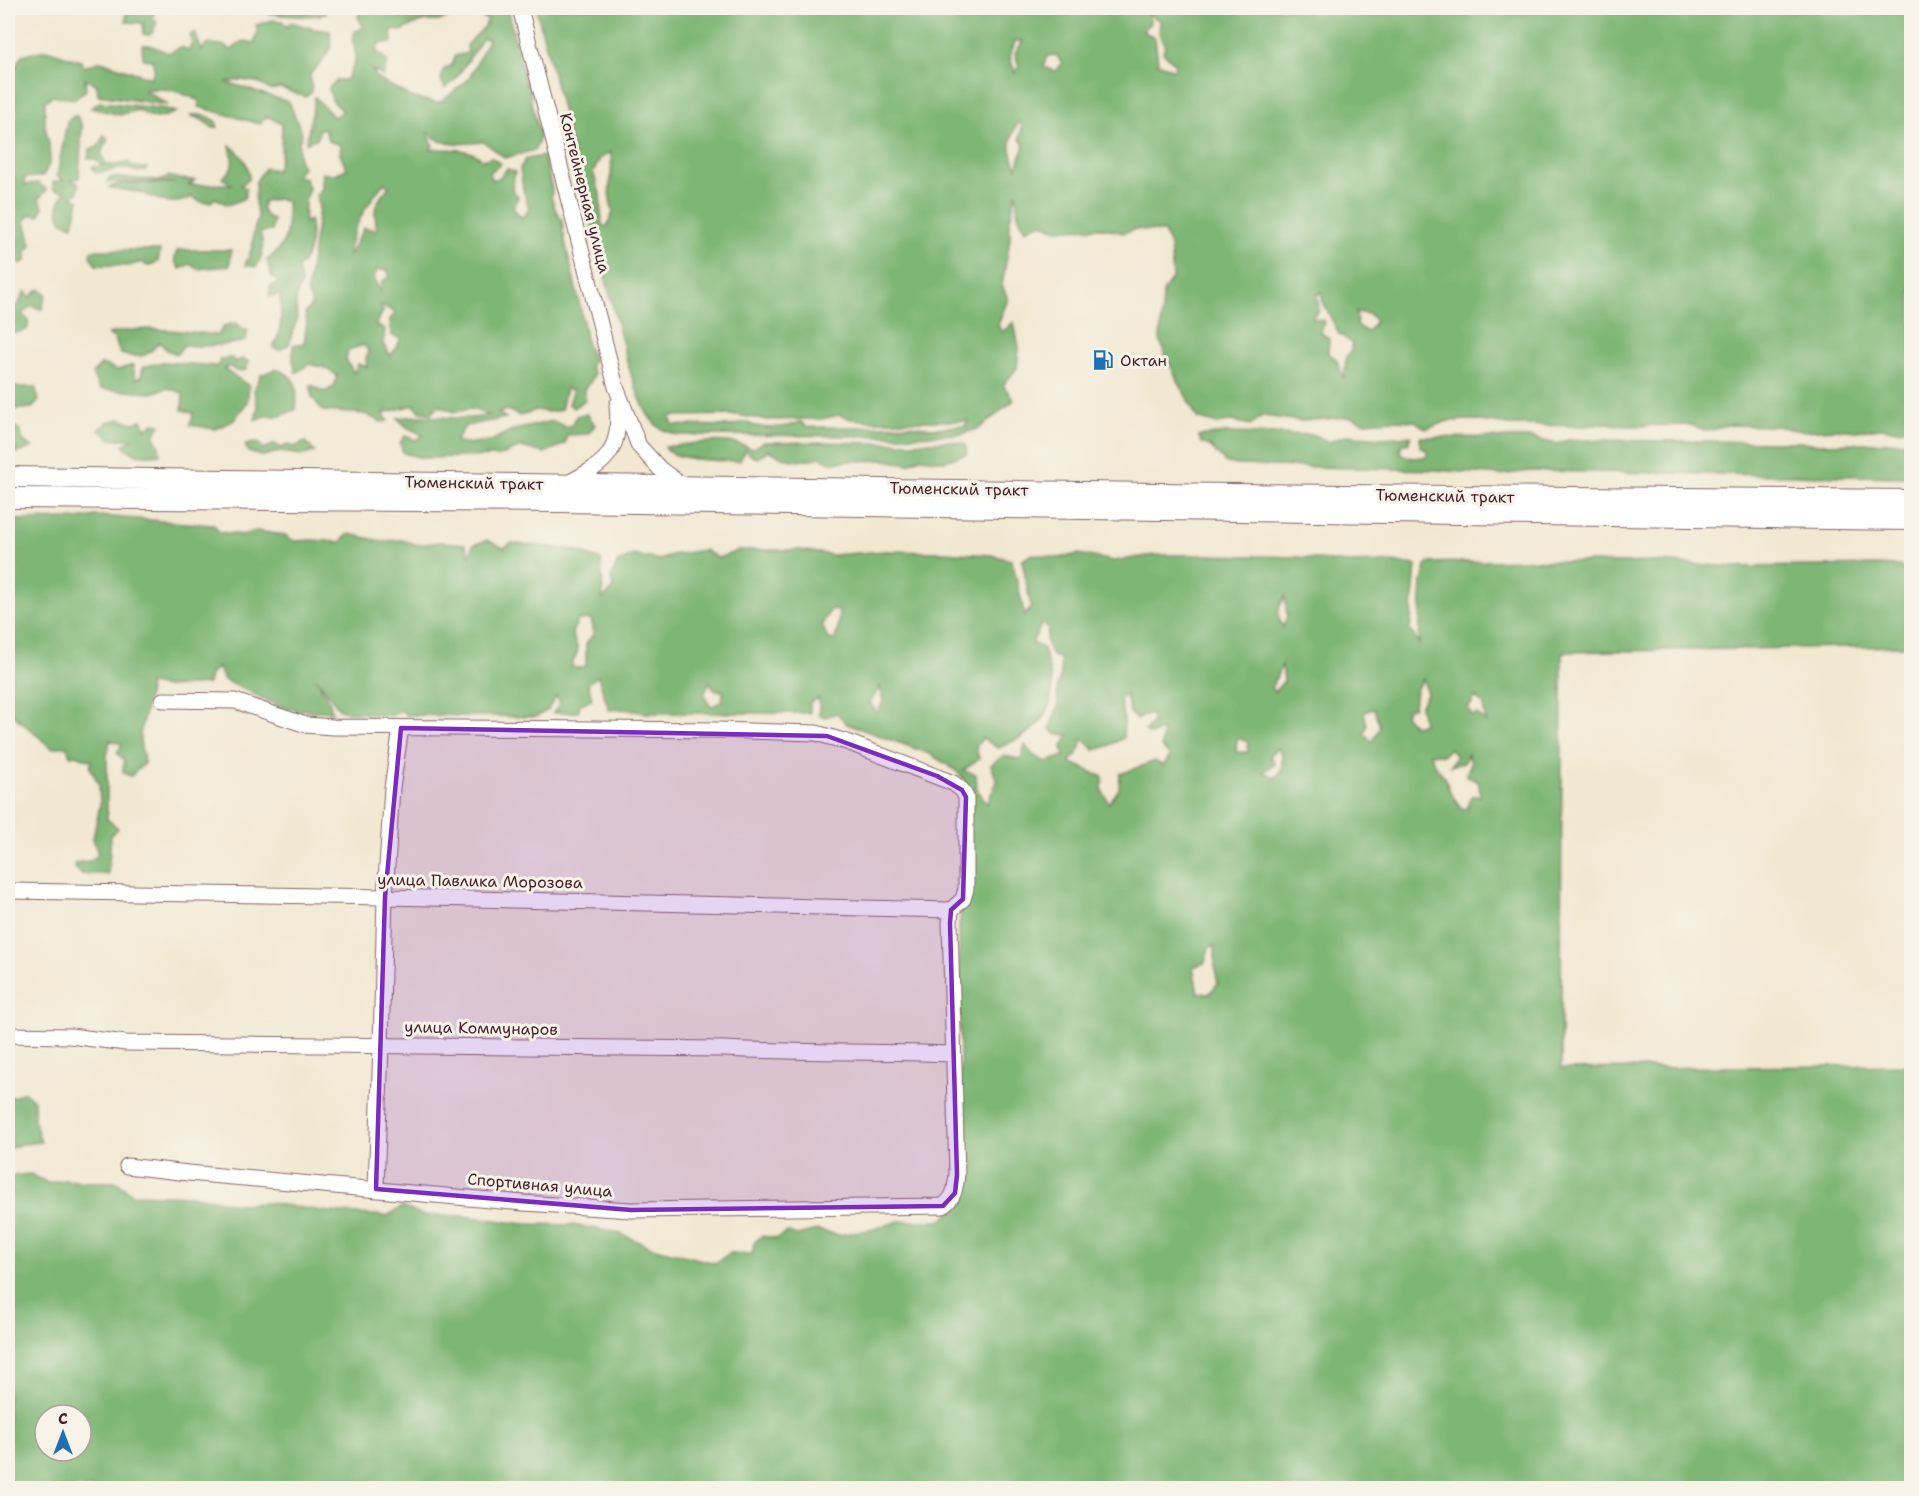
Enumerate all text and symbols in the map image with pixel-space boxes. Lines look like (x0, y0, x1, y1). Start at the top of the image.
street label: Контейнерная улица (555, 111, 615, 275)
fuel station icon: Октан (1091, 348, 1115, 372)
place label: Октан (1120, 350, 1167, 371)
street label: Тюменский тракт (404, 471, 544, 495)
street label: Тюменский тракт (889, 477, 1029, 501)
street label: Тюменский тракт (1375, 484, 1515, 508)
street label: улица Павлика Морозова (377, 869, 583, 893)
street label: улица Коммунаров (404, 1016, 558, 1040)
street label: Спортивная улица (467, 1168, 613, 1202)
north arrow (33, 1403, 93, 1463)
text: С (58, 1408, 68, 1429)

